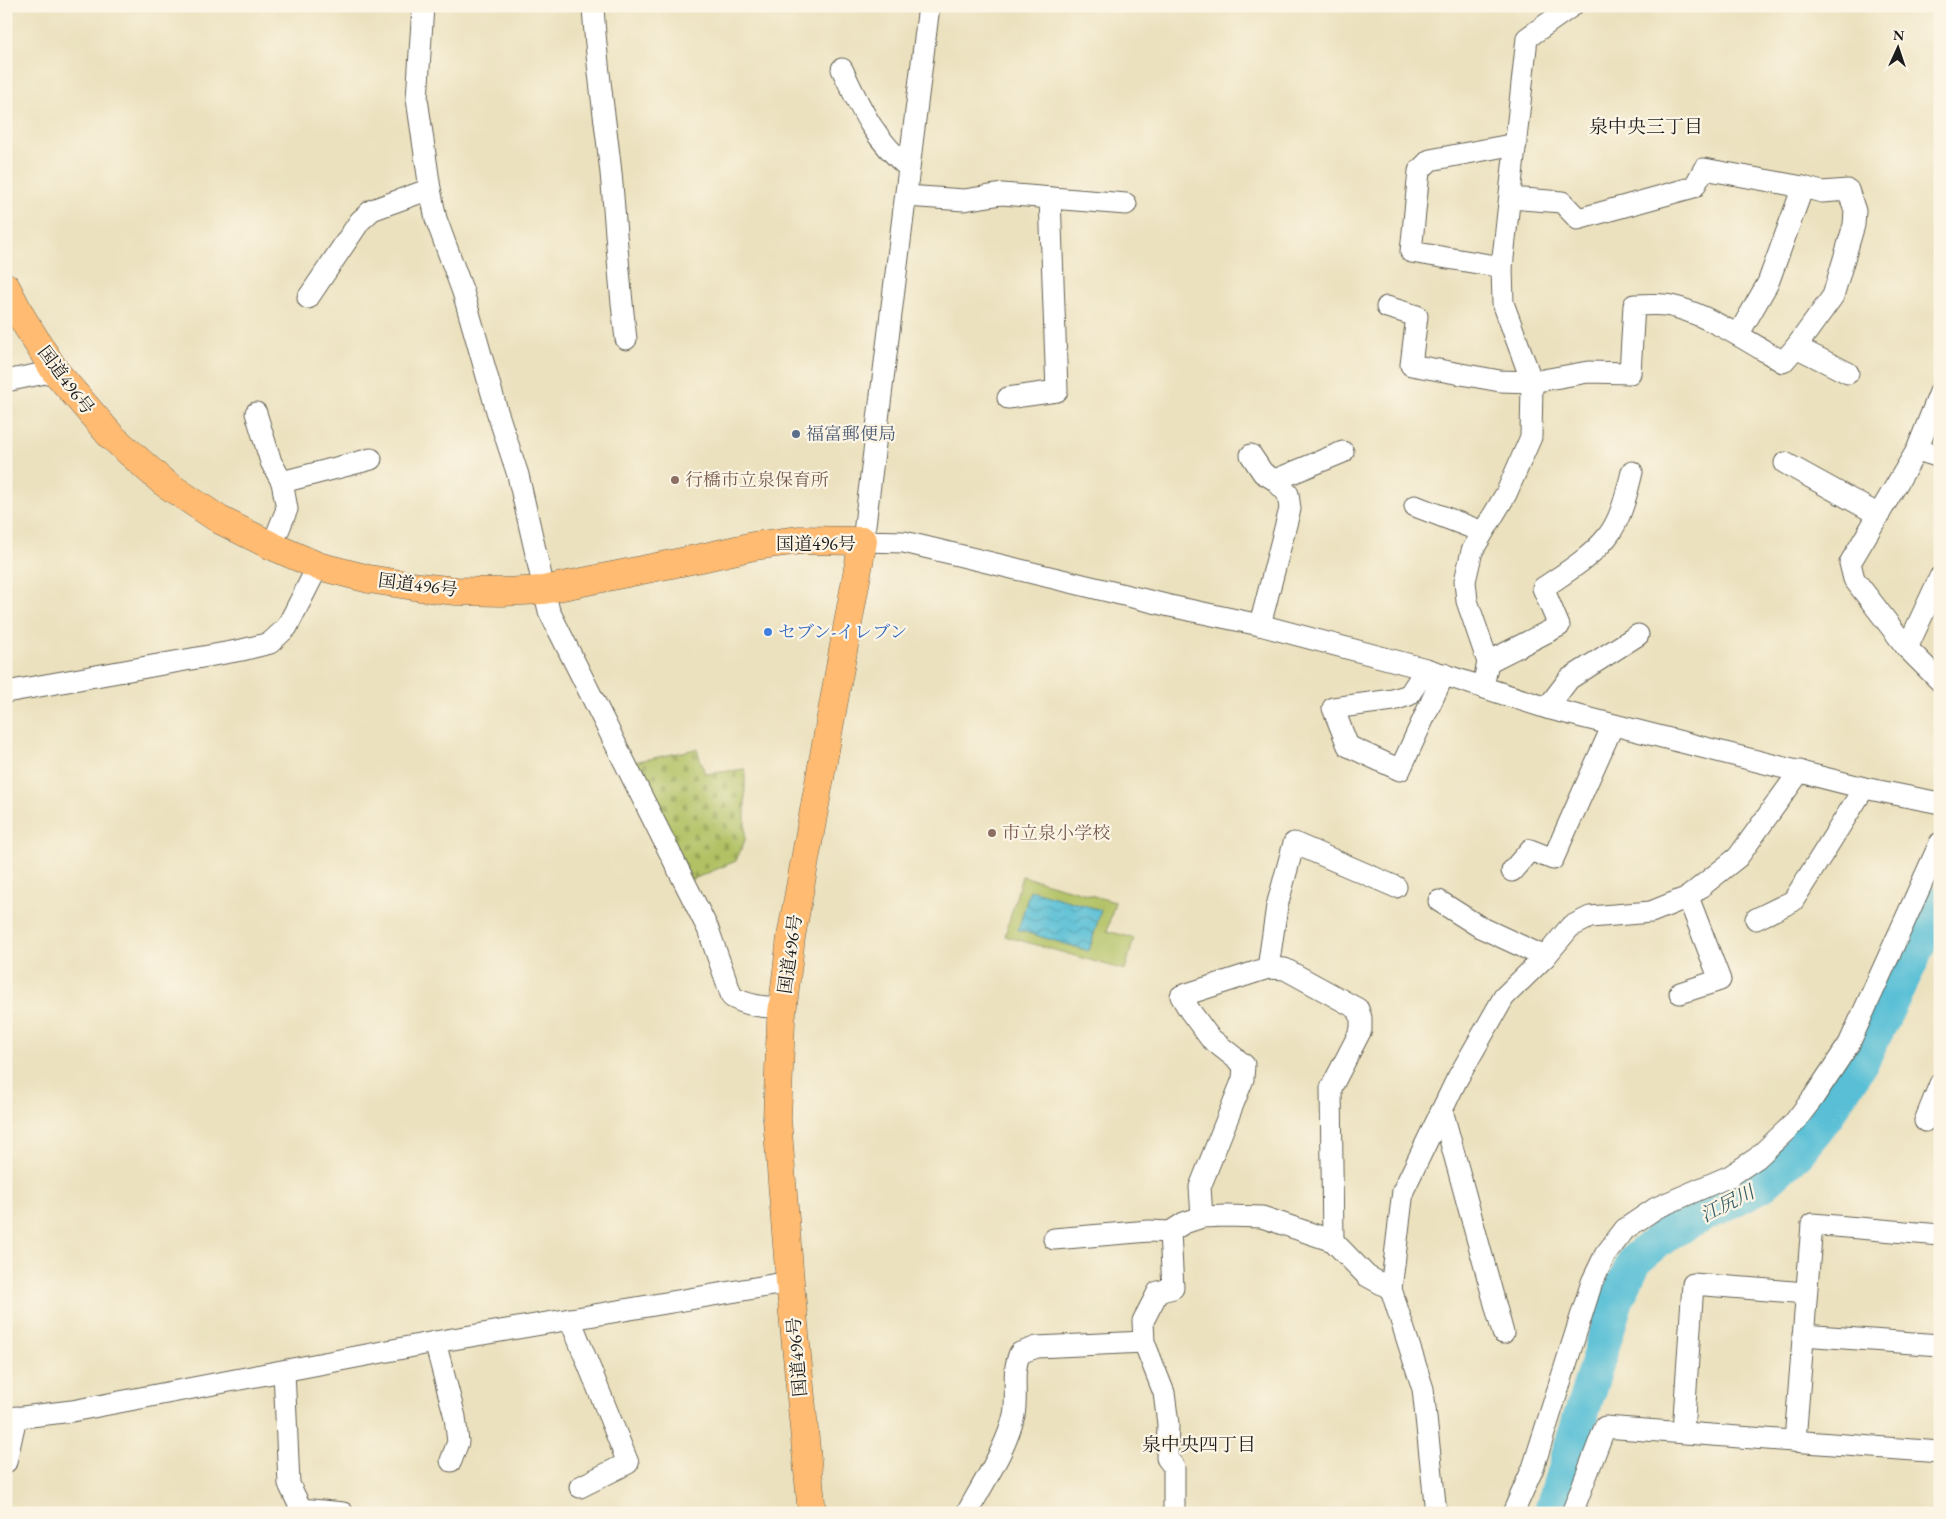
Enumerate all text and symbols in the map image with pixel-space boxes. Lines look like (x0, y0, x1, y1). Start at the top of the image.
north arrow (1874, 22, 1924, 72)
text: N (1893, 26, 1905, 44)
district label: 泉中央三丁目 (1589, 114, 1703, 139)
street label: 国道496号 (33, 341, 100, 419)
place label: 福富郵便局 (806, 422, 896, 445)
marker: 福富郵便局 (790, 428, 802, 440)
place label: 行橋市立泉保育所 (685, 468, 829, 491)
marker: 行橋市立泉保育所 (669, 474, 681, 486)
street label: 国道496号 (776, 532, 856, 555)
street label: 国道496号 (377, 568, 459, 601)
place label: セブン-イレブン (778, 620, 908, 643)
marker: セブン-イレブン (762, 626, 774, 638)
place label: 市立泉小学校 (1002, 821, 1110, 844)
marker: 市立泉小学校 (986, 827, 998, 839)
street label: 国道496号 (773, 913, 806, 995)
water label: 江尻川 (1696, 1178, 1760, 1228)
street label: 国道496号 (782, 1316, 811, 1398)
district label: 泉中央四丁目 (1142, 1432, 1256, 1457)

